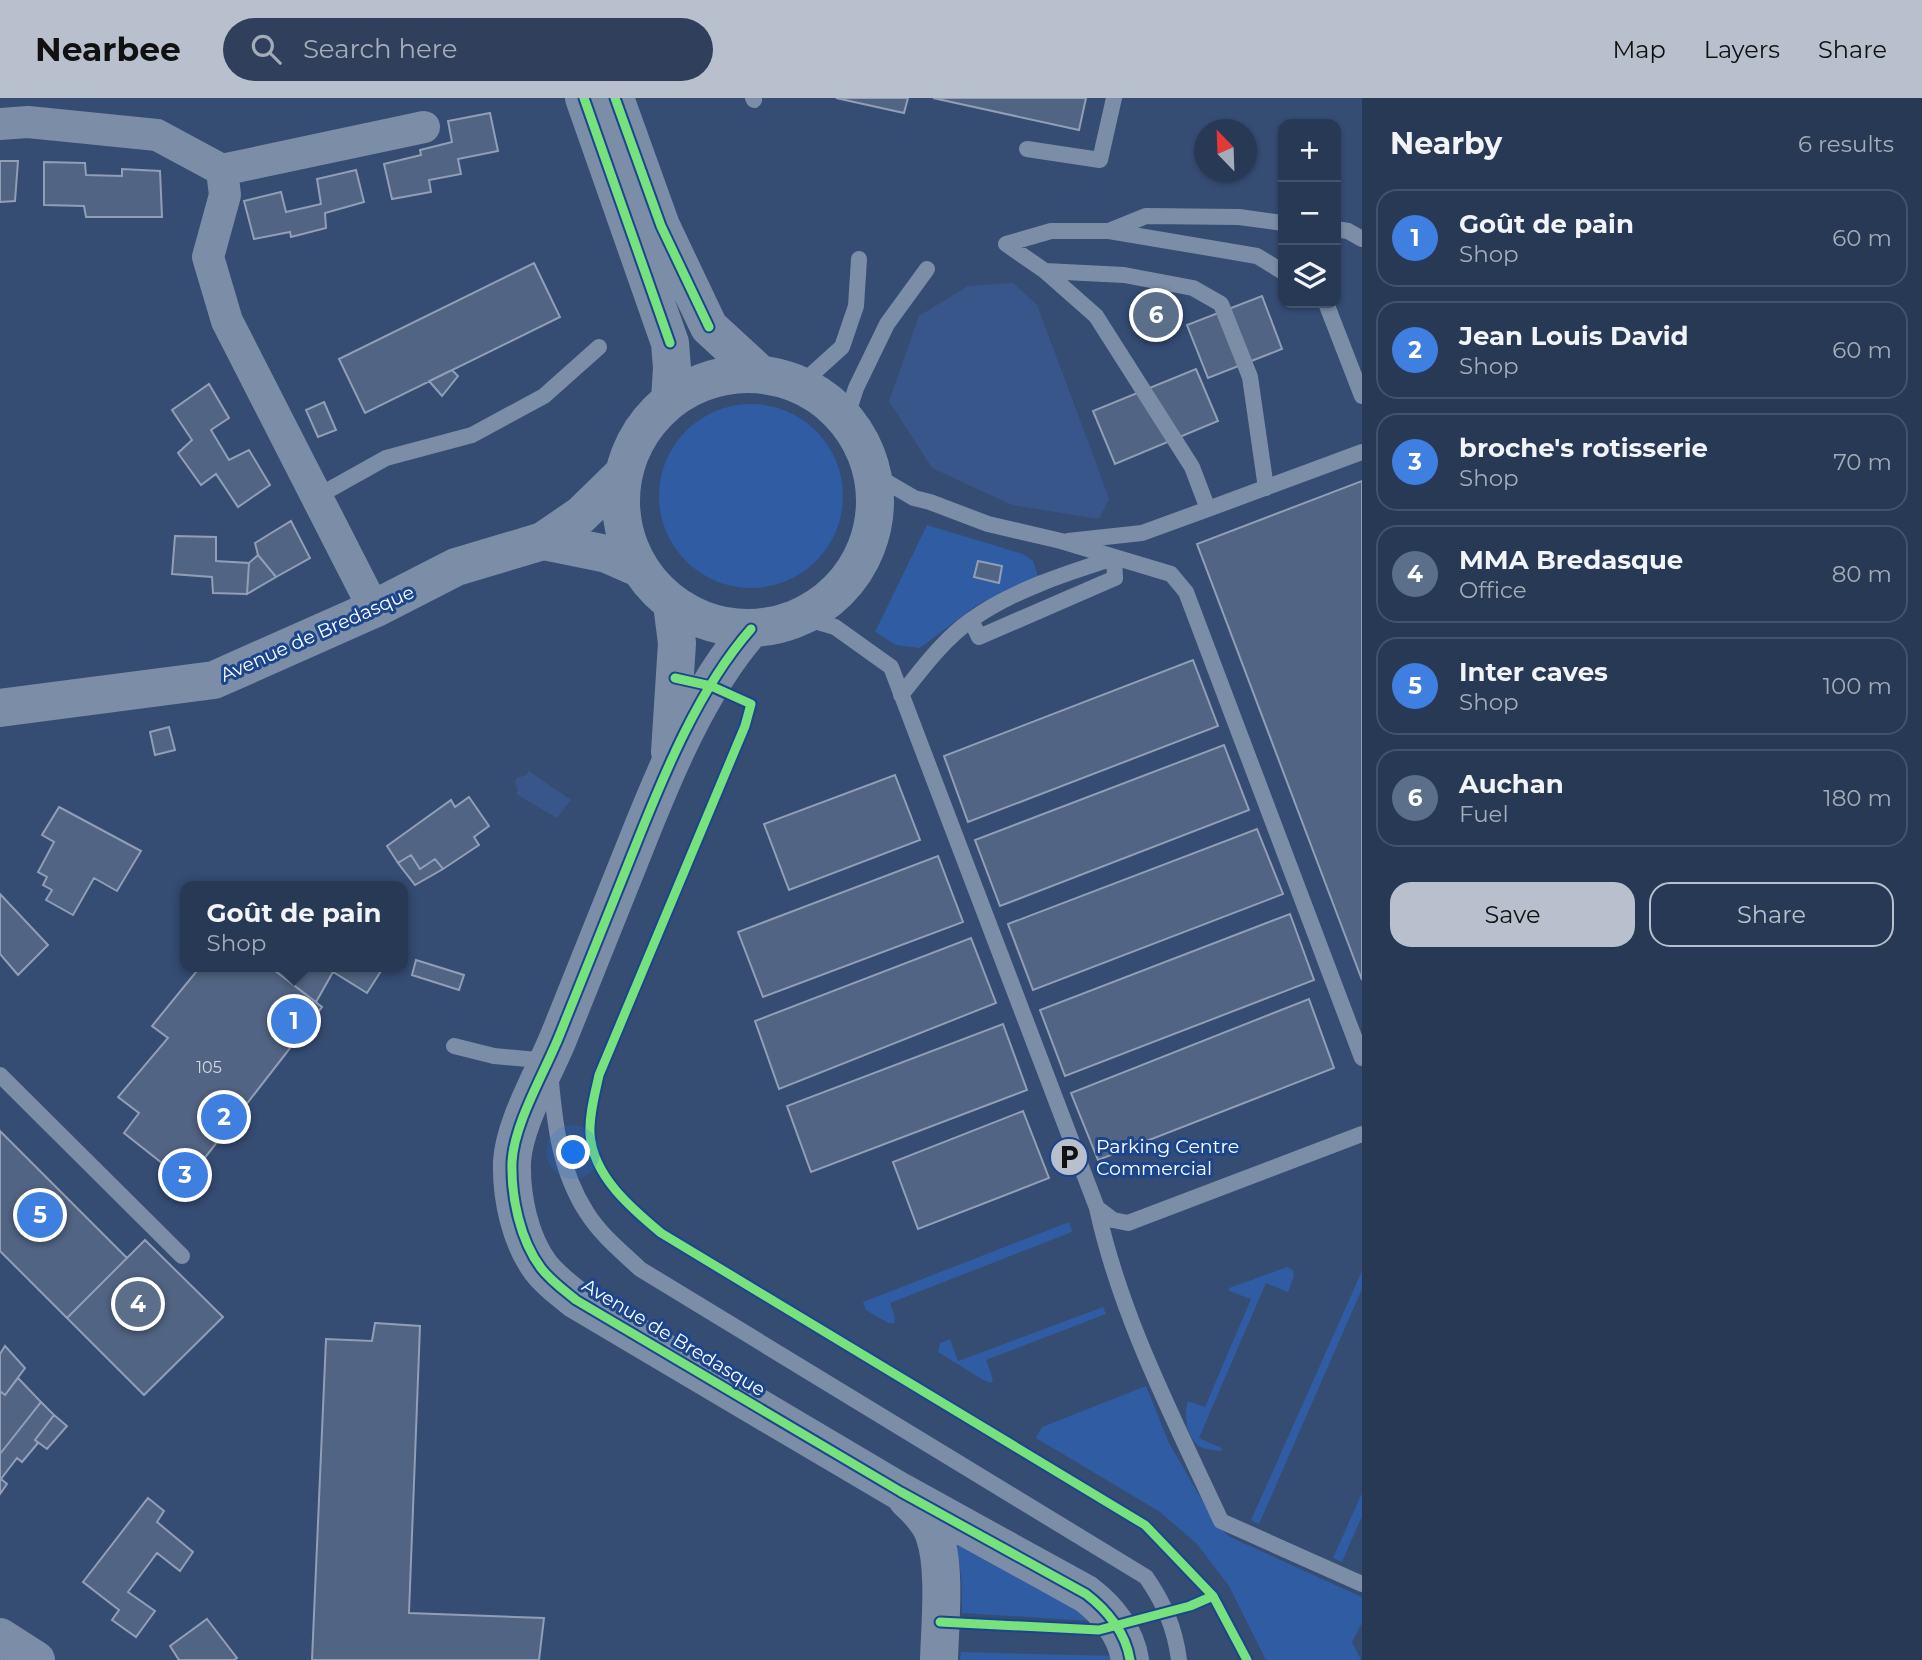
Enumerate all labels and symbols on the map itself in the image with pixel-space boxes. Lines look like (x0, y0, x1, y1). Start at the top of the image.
north arrow (1194, 119, 1257, 182)
pin: 6 (1133, 289, 1179, 341)
street label: Avenue de Bredasque (217, 580, 418, 687)
pin: 1 (271, 995, 317, 1047)
house number: 105 (196, 1058, 222, 1077)
pin: 2 (201, 1091, 247, 1143)
your location (556, 1135, 590, 1169)
place label: Parking Centre Commercial (1096, 1135, 1239, 1180)
parking icon: Parking Centre Commercial (1048, 1136, 1090, 1178)
pin: 3 (162, 1149, 208, 1201)
pin: 5 (17, 1189, 63, 1241)
street label: Avenue de Bredasque (578, 1274, 770, 1401)
pin: 4 (115, 1278, 161, 1330)

